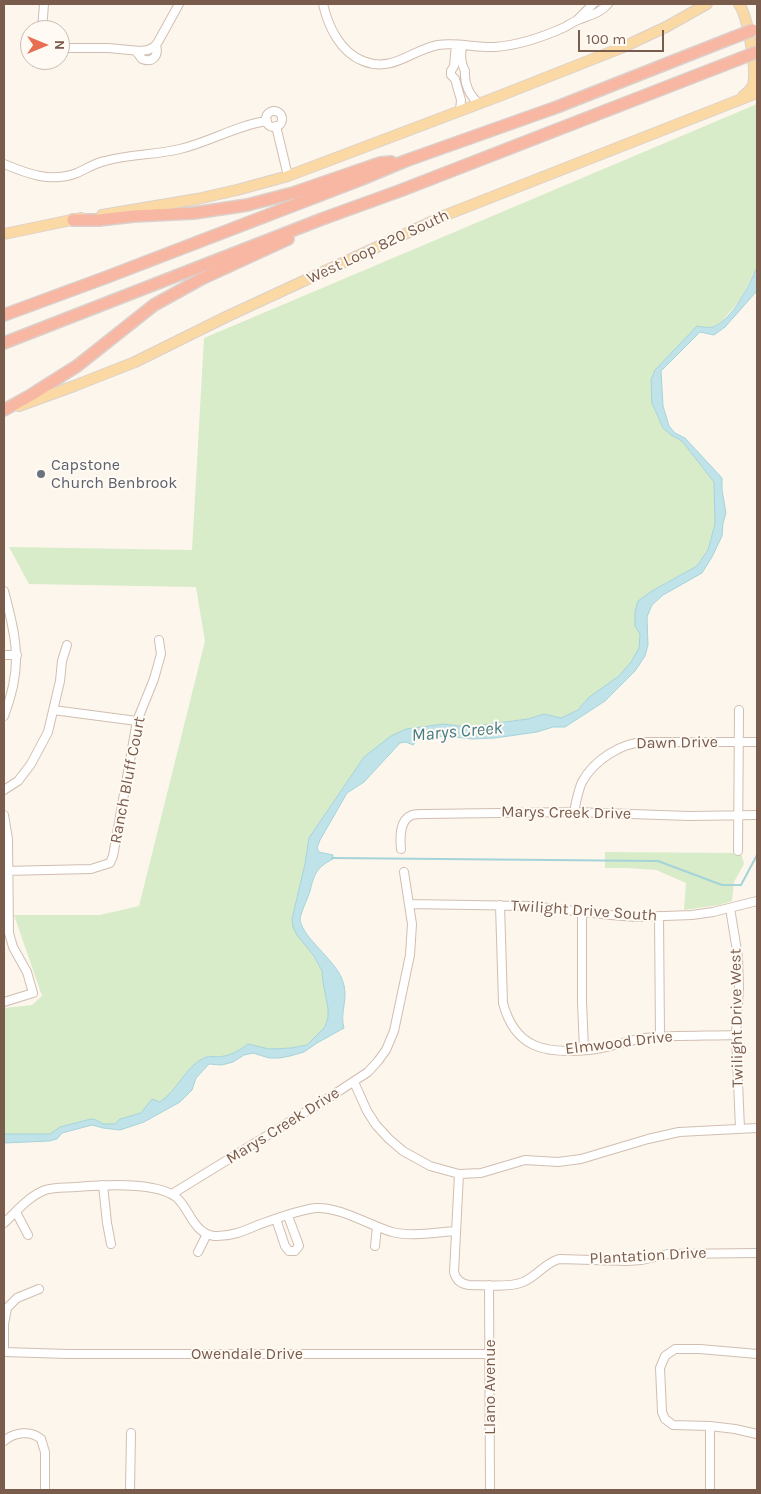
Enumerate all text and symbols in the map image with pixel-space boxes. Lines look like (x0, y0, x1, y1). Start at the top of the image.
north arrow (20, 20, 70, 70)
scale bar (581, 20, 667, 52)
text: 100 m (586, 30, 626, 48)
text: N (51, 40, 68, 50)
street label: West Loop 820 South (304, 206, 452, 288)
place label: Capstone Church Benbrook (51, 455, 177, 493)
marker: Capstone Church Benbrook (35, 468, 47, 480)
street label: Ranch Bluff Court (106, 715, 150, 845)
water label: Marys Creek (411, 717, 503, 747)
street label: Dawn Drive (636, 733, 718, 753)
street label: Marys Creek Drive (501, 802, 631, 824)
street label: Twilight Drive South (510, 896, 658, 926)
street label: Twilight Drive West (726, 948, 748, 1088)
street label: Elmwood Drive (564, 1027, 674, 1059)
street label: Marys Creek Drive (223, 1083, 343, 1169)
street label: Plantation Drive (589, 1243, 707, 1269)
street label: Llano Avenue (480, 1339, 500, 1435)
street label: Owendale Drive (191, 1344, 303, 1364)

